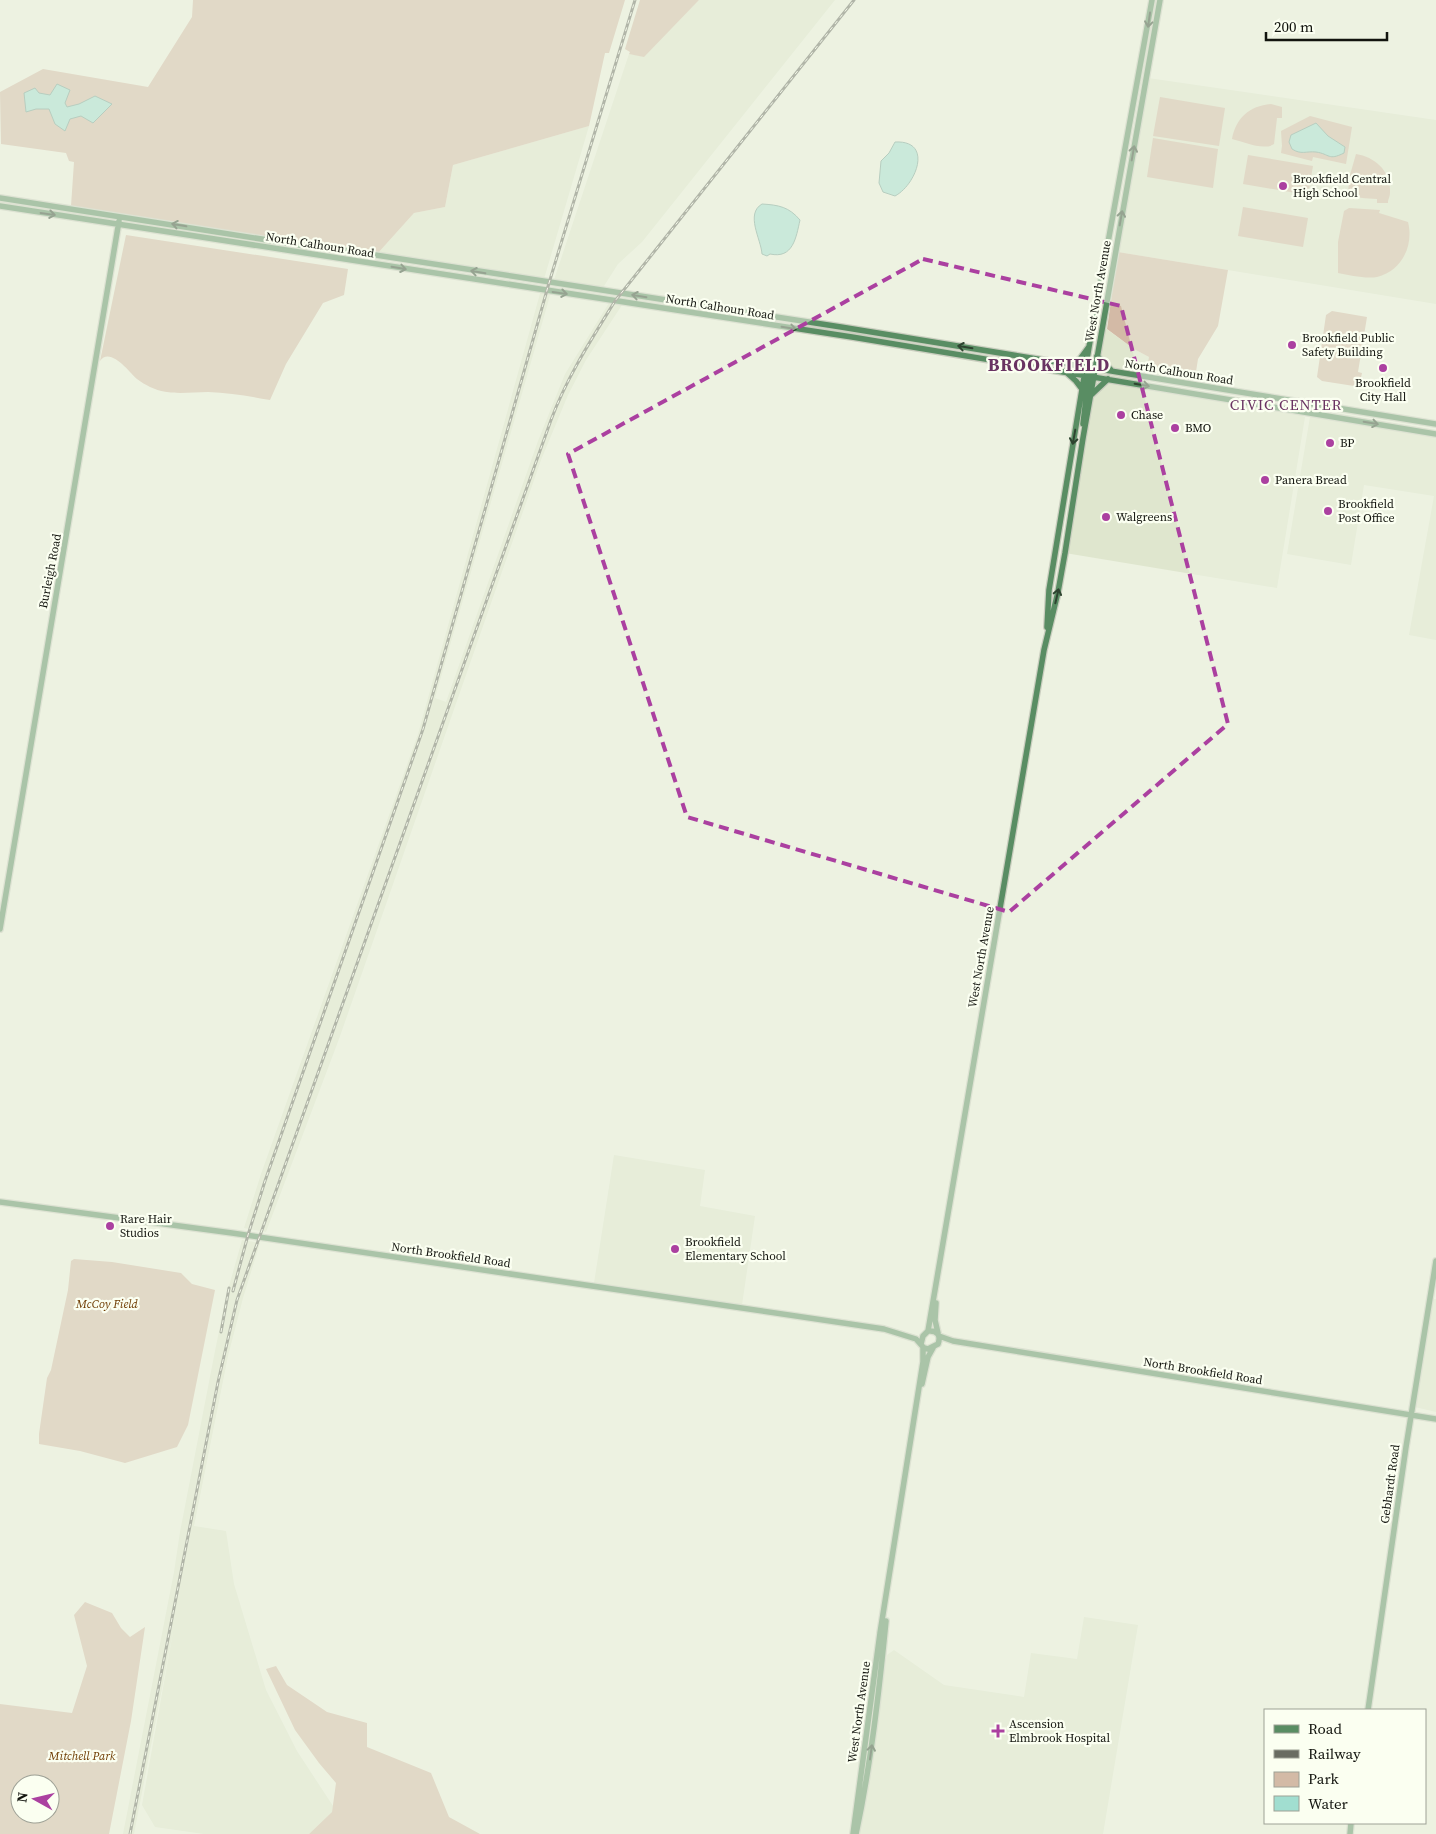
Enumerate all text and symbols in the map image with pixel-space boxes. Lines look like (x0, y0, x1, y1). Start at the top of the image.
scale bar (1266, 10, 1387, 42)
one-way arrow (1144, 11, 1154, 27)
text: 200 m (1274, 16, 1314, 37)
one-way arrow (1128, 145, 1138, 161)
place label: Brookfield Central High School (1293, 171, 1391, 201)
marker: Brookfield Central High School (1277, 180, 1289, 192)
one-way arrow (40, 209, 56, 219)
one-way arrow (1117, 211, 1127, 227)
one-way arrow (172, 220, 188, 230)
street label: North Calhoun Road (265, 229, 376, 262)
street label: West North Avenue (1081, 239, 1115, 343)
one-way arrow (391, 263, 407, 273)
one-way arrow (470, 266, 486, 276)
one-way arrow (551, 288, 567, 298)
one-way arrow (631, 291, 647, 301)
street label: North Calhoun Road (665, 291, 776, 324)
one-way arrow (781, 323, 797, 333)
place label: Brookfield Public Safety Building (1302, 330, 1395, 360)
marker: Brookfield Public Safety Building (1286, 339, 1298, 351)
one-way arrow (958, 342, 974, 352)
district label: BROOKFIELD (988, 352, 1110, 377)
street label: North Calhoun Road (1124, 356, 1235, 389)
marker: Brookfield City Hall (1377, 362, 1389, 374)
place label: Brookfield City Hall (1355, 375, 1411, 405)
one-way arrow (1134, 380, 1150, 390)
district label: CIVIC CENTER (1230, 394, 1342, 415)
place label: Chase (1131, 407, 1163, 423)
marker: Chase (1115, 409, 1127, 421)
one-way arrow (1363, 419, 1379, 429)
place label: BMO (1185, 420, 1211, 436)
marker: BMO (1169, 422, 1181, 434)
one-way arrow (1068, 429, 1078, 445)
place label: BP (1340, 435, 1354, 451)
marker: BP (1324, 437, 1336, 449)
place label: Panera Bread (1275, 472, 1347, 488)
marker: Panera Bread (1259, 474, 1271, 486)
place label: Brookfield Post Office (1338, 496, 1395, 526)
marker: Brookfield Post Office (1322, 505, 1334, 517)
place label: Walgreens (1116, 509, 1172, 525)
marker: Walgreens (1100, 511, 1112, 523)
street label: Burleigh Road (35, 532, 65, 610)
one-way arrow (1053, 589, 1062, 605)
street label: West North Avenue (964, 905, 998, 1009)
place label: Rare Hair Studios (120, 1211, 172, 1241)
marker: Rare Hair Studios (104, 1220, 116, 1232)
place label: Brookfield Elementary School (685, 1234, 786, 1264)
street label: North Brookfield Road (390, 1239, 512, 1271)
marker: Brookfield Elementary School (669, 1243, 681, 1255)
park label: McCoy Field (75, 1296, 139, 1312)
street label: North Brookfield Road (1142, 1354, 1264, 1388)
street label: Gebhardt Road (1377, 1443, 1404, 1525)
street label: West North Avenue (844, 1660, 874, 1764)
legend (1264, 1709, 1426, 1824)
place label: Ascension Elmbrook Hospital (1009, 1716, 1110, 1746)
text: Road (1308, 1718, 1342, 1739)
marker: Ascension Elmbrook Hospital (991, 1724, 1005, 1738)
text: Railway (1308, 1743, 1361, 1764)
one-way arrow (866, 1744, 876, 1760)
park label: Mitchell Park (47, 1748, 116, 1764)
text: Park (1308, 1768, 1340, 1789)
north arrow (10, 1774, 60, 1824)
text: N (12, 1791, 33, 1804)
text: Water (1308, 1793, 1349, 1814)

